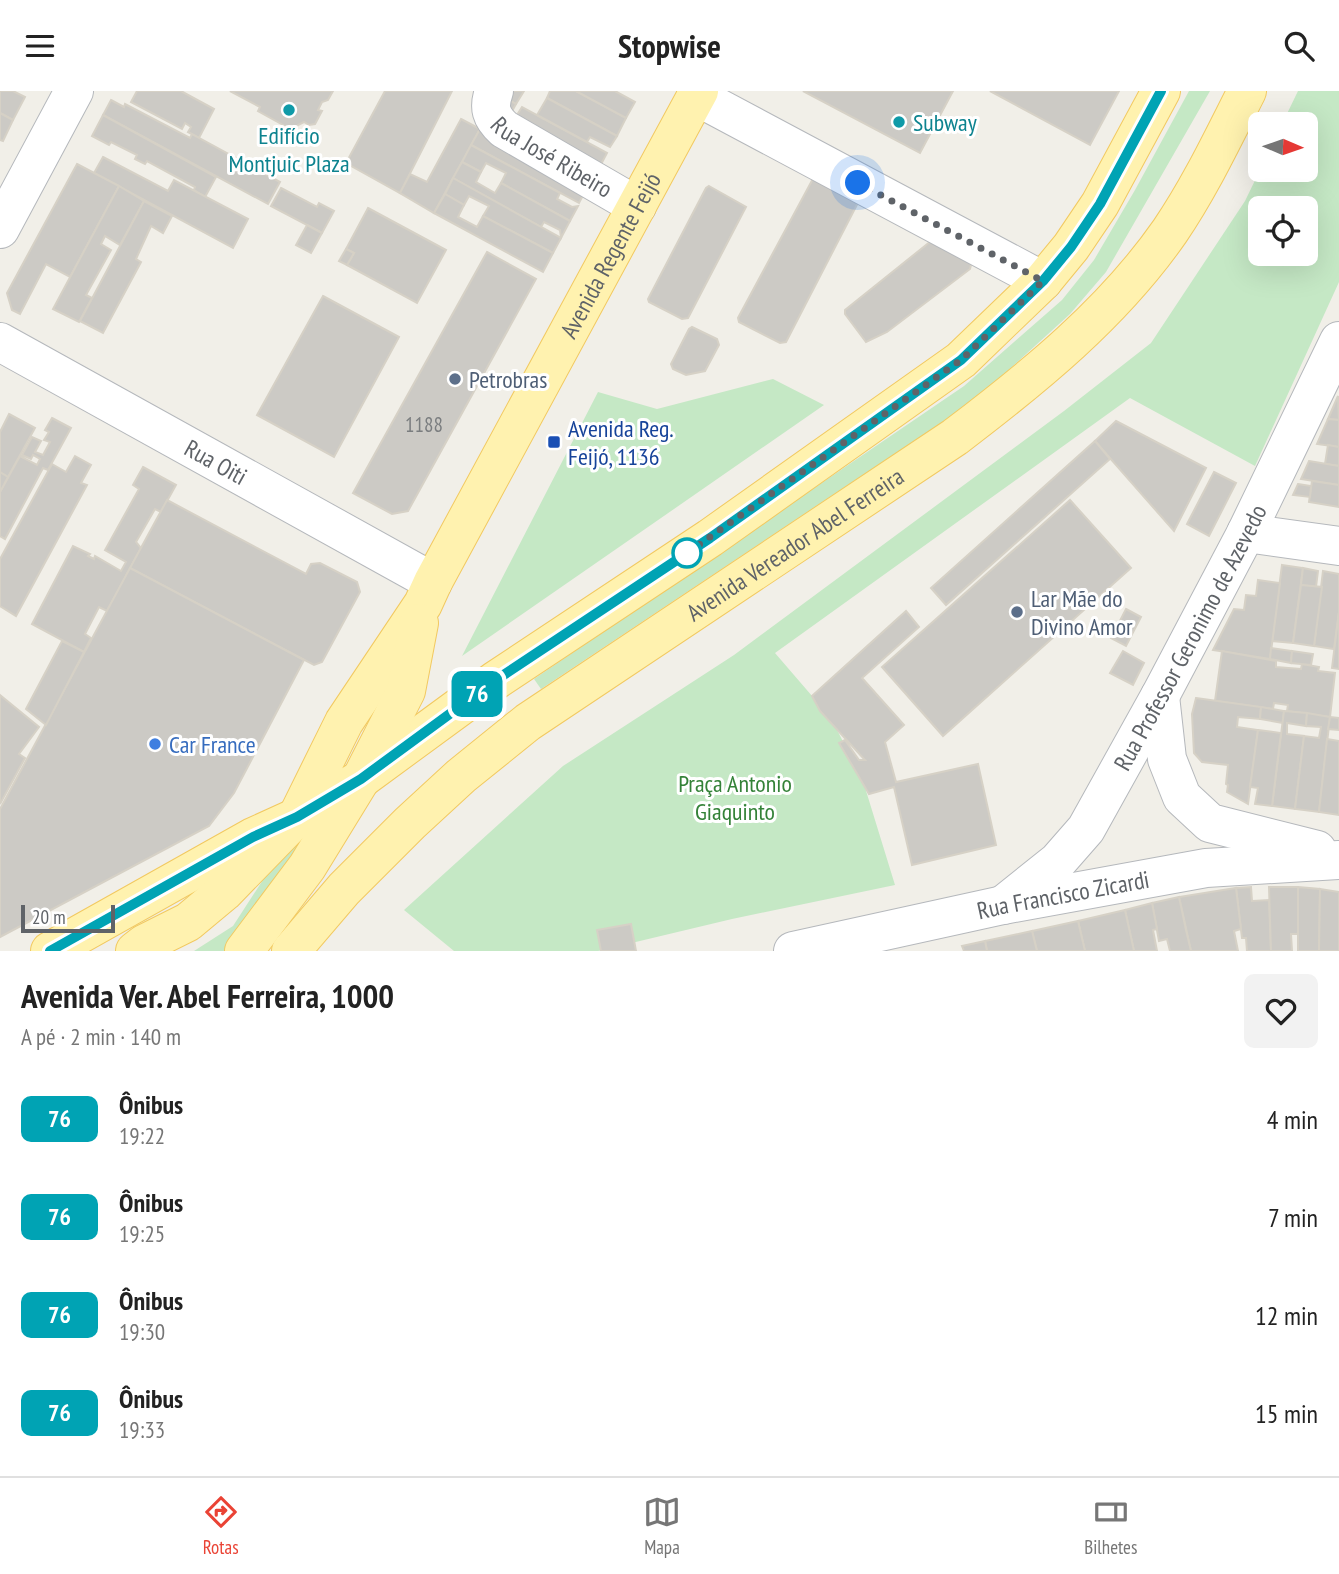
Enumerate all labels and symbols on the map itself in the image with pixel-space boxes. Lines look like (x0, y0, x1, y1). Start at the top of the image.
marker: Edifício Montjuic Plaza (281, 102, 297, 118)
place label: Subway (913, 107, 977, 138)
street label: Rua José Ribeiro (484, 110, 618, 204)
north arrow (1248, 112, 1318, 182)
marker: Subway (891, 114, 907, 130)
place label: Edifício Montjuic Plaza (228, 120, 350, 179)
your location (840, 165, 875, 200)
street label: Avenida Regente Feijó (553, 167, 668, 343)
place label: Petrobras (469, 364, 547, 395)
marker: Petrobras (447, 371, 463, 387)
house number: 1188 (405, 411, 443, 438)
place label: Avenida Reg. Feijó, 1136 (568, 413, 674, 472)
street label: Rua Oiti (179, 432, 253, 492)
marker: Avenida Reg. Feijó, 1136 (546, 434, 562, 450)
street label: Avenida Vereador Abel Ferreira (680, 460, 909, 628)
street label: Rua Professor Geronimo de Azevedo (1106, 499, 1273, 776)
unlabelled marker (672, 538, 702, 568)
place label: Lar Mãe do Divino Amor (1031, 583, 1133, 642)
marker: Lar Mãe do Divino Amor (1009, 604, 1025, 620)
line badge: 76 (446, 671, 508, 717)
place label: Car France (169, 729, 256, 760)
marker: Car France (147, 736, 163, 752)
park label: Praça Antonio Giaquinto (678, 768, 792, 827)
street label: Rua Francisco Zicardi (974, 863, 1152, 926)
scale bar (21, 902, 116, 934)

